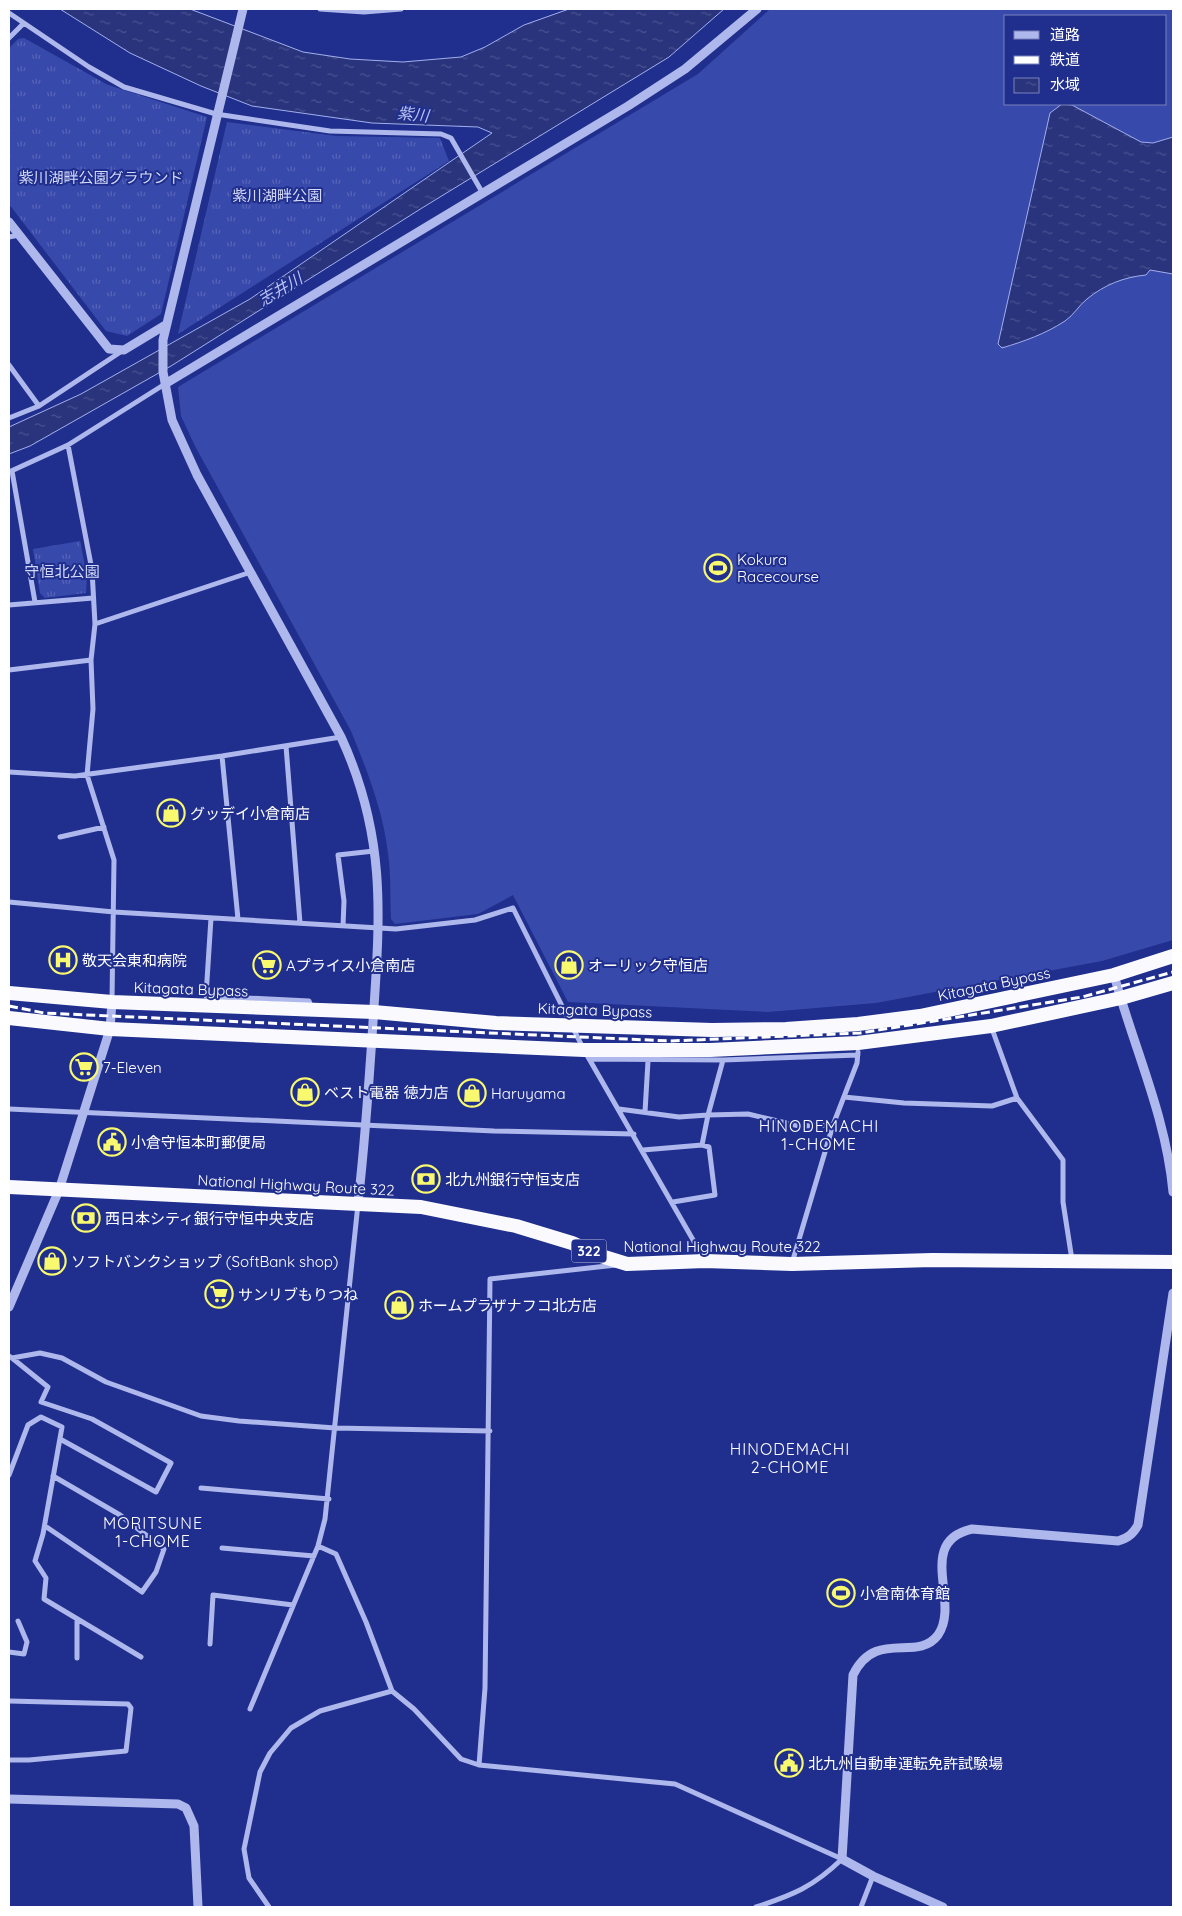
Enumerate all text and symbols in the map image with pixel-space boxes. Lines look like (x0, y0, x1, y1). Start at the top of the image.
legend (1004, 15, 1167, 105)
text: 道路 (1050, 25, 1080, 44)
text: 鉄道 (1050, 50, 1080, 69)
text: 水域 (1050, 75, 1080, 94)
water label: 紫川 (396, 102, 432, 126)
park label: 紫川湖畔公園グラウンド (18, 168, 184, 187)
park label: 紫川湖畔公園 (232, 186, 322, 205)
water label: 志井川 (254, 267, 307, 310)
place label: Kokura Racecourse (737, 550, 819, 586)
sports icon: Kokura Racecourse (703, 553, 733, 583)
park label: 守恒北公園 (24, 562, 100, 581)
shop icon: グッデイ小倉南店 (156, 798, 186, 828)
place label: グッデイ小倉南店 (190, 804, 310, 823)
hospital icon: 敬天会東和病院 (48, 945, 78, 975)
supermarket icon: Aプライス小倉南店 (252, 950, 282, 980)
shop icon: オーリック守恒店 (554, 950, 584, 980)
place label: 敬天会東和病院 (82, 951, 187, 970)
place label: Aプライス小倉南店 (286, 956, 415, 975)
place label: オーリック守恒店 (588, 956, 708, 975)
street label: Kitagata Bypass (936, 963, 1052, 1005)
street label: Kitagata Bypass (133, 978, 249, 1000)
street label: Kitagata Bypass (537, 999, 653, 1021)
supermarket icon: 7-Eleven (69, 1052, 99, 1082)
place label: 7-Eleven (103, 1058, 162, 1077)
shop icon: ベスト電器 徳力店 (290, 1077, 320, 1107)
shop icon: Haruyama (457, 1078, 487, 1108)
place label: ベスト電器 徳力店 (324, 1083, 448, 1102)
place label: Haruyama (491, 1084, 566, 1103)
district label: HINODEMACHI 1-CHOME (759, 1116, 879, 1154)
public building icon: 小倉守恒本町郵便局 (97, 1127, 127, 1157)
place label: 小倉守恒本町郵便局 (131, 1133, 266, 1152)
bank icon: 北九州銀行守恒支店 (411, 1164, 441, 1194)
street label: National Highway Route 322 (197, 1170, 395, 1200)
place label: 北九州銀行守恒支店 (445, 1170, 580, 1189)
bank icon: 西日本シティ銀行守恒中央支店 (71, 1203, 101, 1233)
place label: 西日本シティ銀行守恒中央支店 (105, 1209, 314, 1228)
street label: National Highway Route 322 (623, 1237, 821, 1256)
road number: 322 (572, 1240, 606, 1262)
shop icon: ソフトバンクショップ (SoftBank shop) (37, 1246, 67, 1276)
place label: ソフトバンクショップ (SoftBank shop) (71, 1252, 338, 1271)
supermarket icon: サンリブもりつね (204, 1279, 234, 1309)
place label: サンリブもりつね (238, 1285, 358, 1304)
shop icon: ホームプラザナフコ北方店 (384, 1290, 414, 1320)
place label: ホームプラザナフコ北方店 (418, 1296, 597, 1315)
district label: HINODEMACHI 2-CHOME (730, 1439, 850, 1477)
district label: MORITSUNE 1-CHOME (103, 1513, 203, 1551)
sports icon: 小倉南体育館 (826, 1578, 856, 1608)
place label: 小倉南体育館 (860, 1584, 950, 1603)
public building icon: 北九州自動車運転免許試験場 (774, 1748, 804, 1778)
place label: 北九州自動車運転免許試験場 (808, 1754, 1003, 1773)

